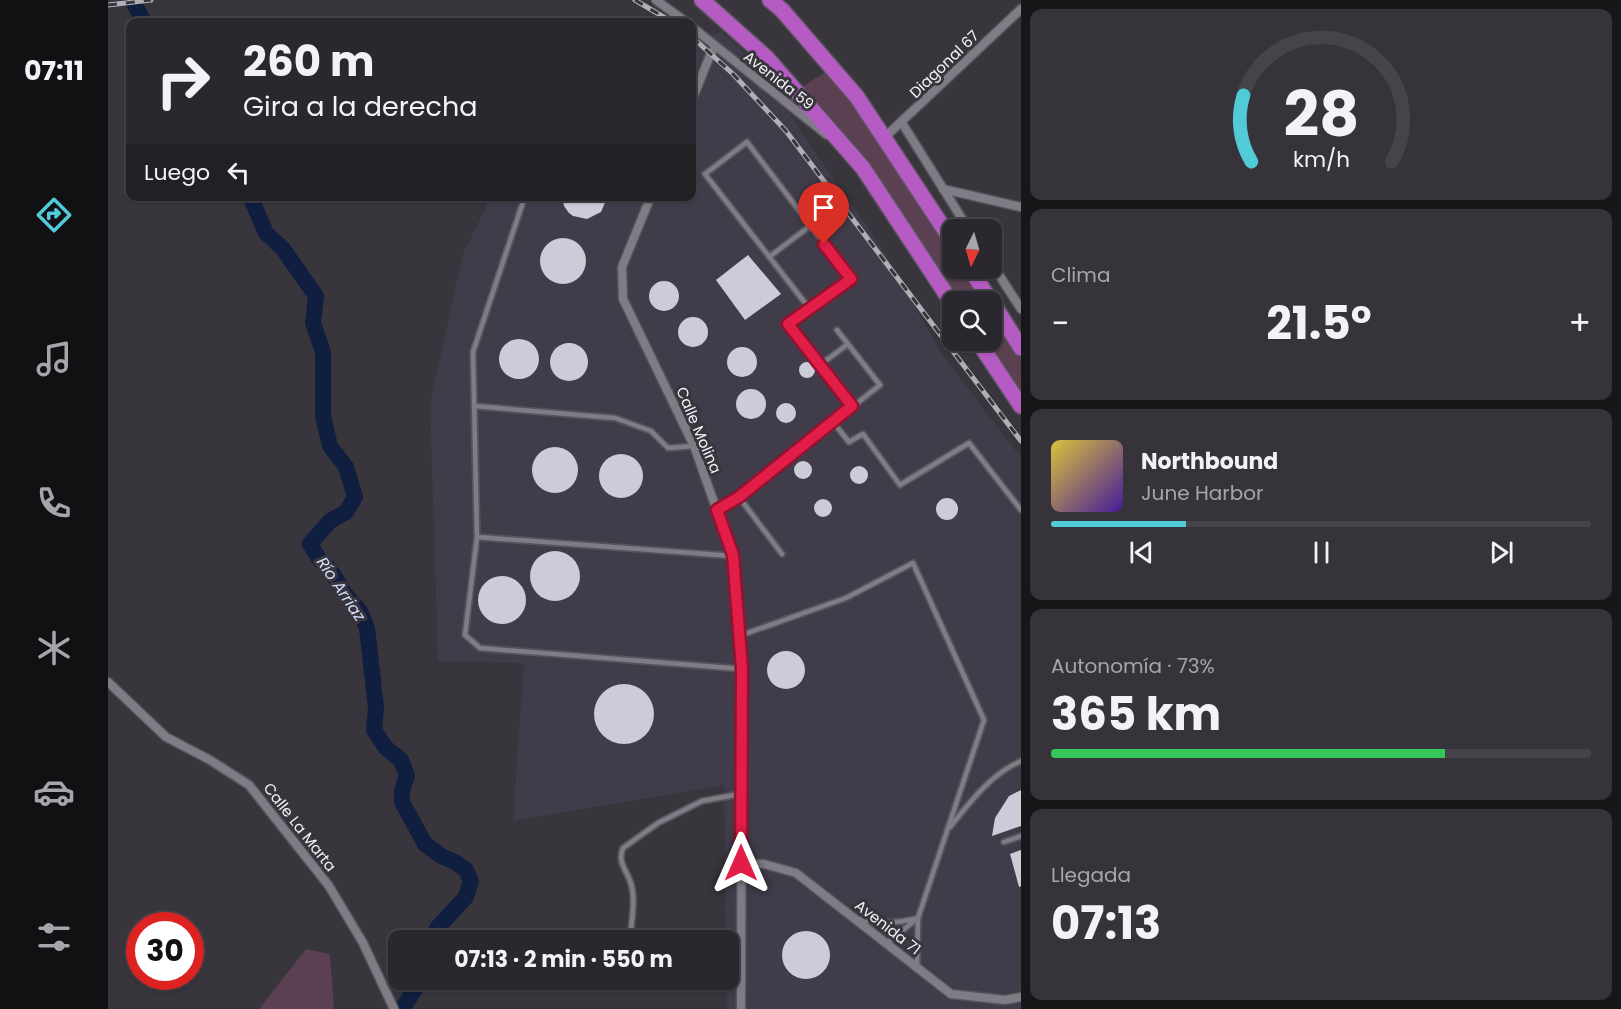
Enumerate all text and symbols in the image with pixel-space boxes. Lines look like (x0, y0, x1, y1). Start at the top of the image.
street label: Diagonal 67 (905, 25, 983, 103)
text: 260 m (243, 32, 375, 91)
icon: right (144, 42, 222, 120)
street label: Avenida 59 (739, 46, 819, 114)
text: 07:11 (24, 52, 84, 89)
text: 28 (1283, 70, 1359, 158)
text: Gira a la derecha (243, 88, 477, 125)
text: km/h (1292, 144, 1350, 175)
icon: left (222, 156, 255, 189)
text: Luego (144, 157, 210, 188)
pin (798, 182, 849, 244)
icon: arrive (807, 191, 840, 224)
icon: directions (33, 194, 75, 236)
north arrow (942, 219, 1002, 279)
map controls (942, 219, 1002, 351)
text: Clima (1051, 261, 1110, 289)
button: search (942, 291, 1002, 351)
text: 21.5° (1266, 292, 1372, 355)
text: − (1051, 300, 1069, 347)
text: + (1568, 300, 1591, 347)
icon: music (33, 338, 75, 380)
street label: Calle Molina (671, 384, 727, 476)
text: Northbound (1141, 446, 1278, 477)
text: June Harbor (1141, 479, 1264, 507)
icon: phone (33, 482, 75, 524)
icon: previous (1125, 536, 1158, 569)
icon: pause (1305, 536, 1338, 569)
icon: next (1485, 536, 1518, 569)
water label: Río Arriaz (311, 552, 371, 626)
icon: climate (33, 627, 75, 669)
text: Autonomía · 73% (1051, 652, 1215, 680)
text: 365 km (1051, 683, 1221, 746)
icon: car (33, 771, 75, 813)
street label: Calle La Marta (259, 778, 341, 876)
position arrow (709, 831, 773, 895)
text: Llegada (1051, 861, 1131, 889)
text: 07:13 (1051, 892, 1161, 955)
street label: Avenida 71 (851, 895, 925, 959)
speed limit sign: 30 (126, 912, 204, 990)
icon: filters (33, 916, 75, 958)
text: 07:13 · 2 min · 550 m (454, 944, 673, 975)

